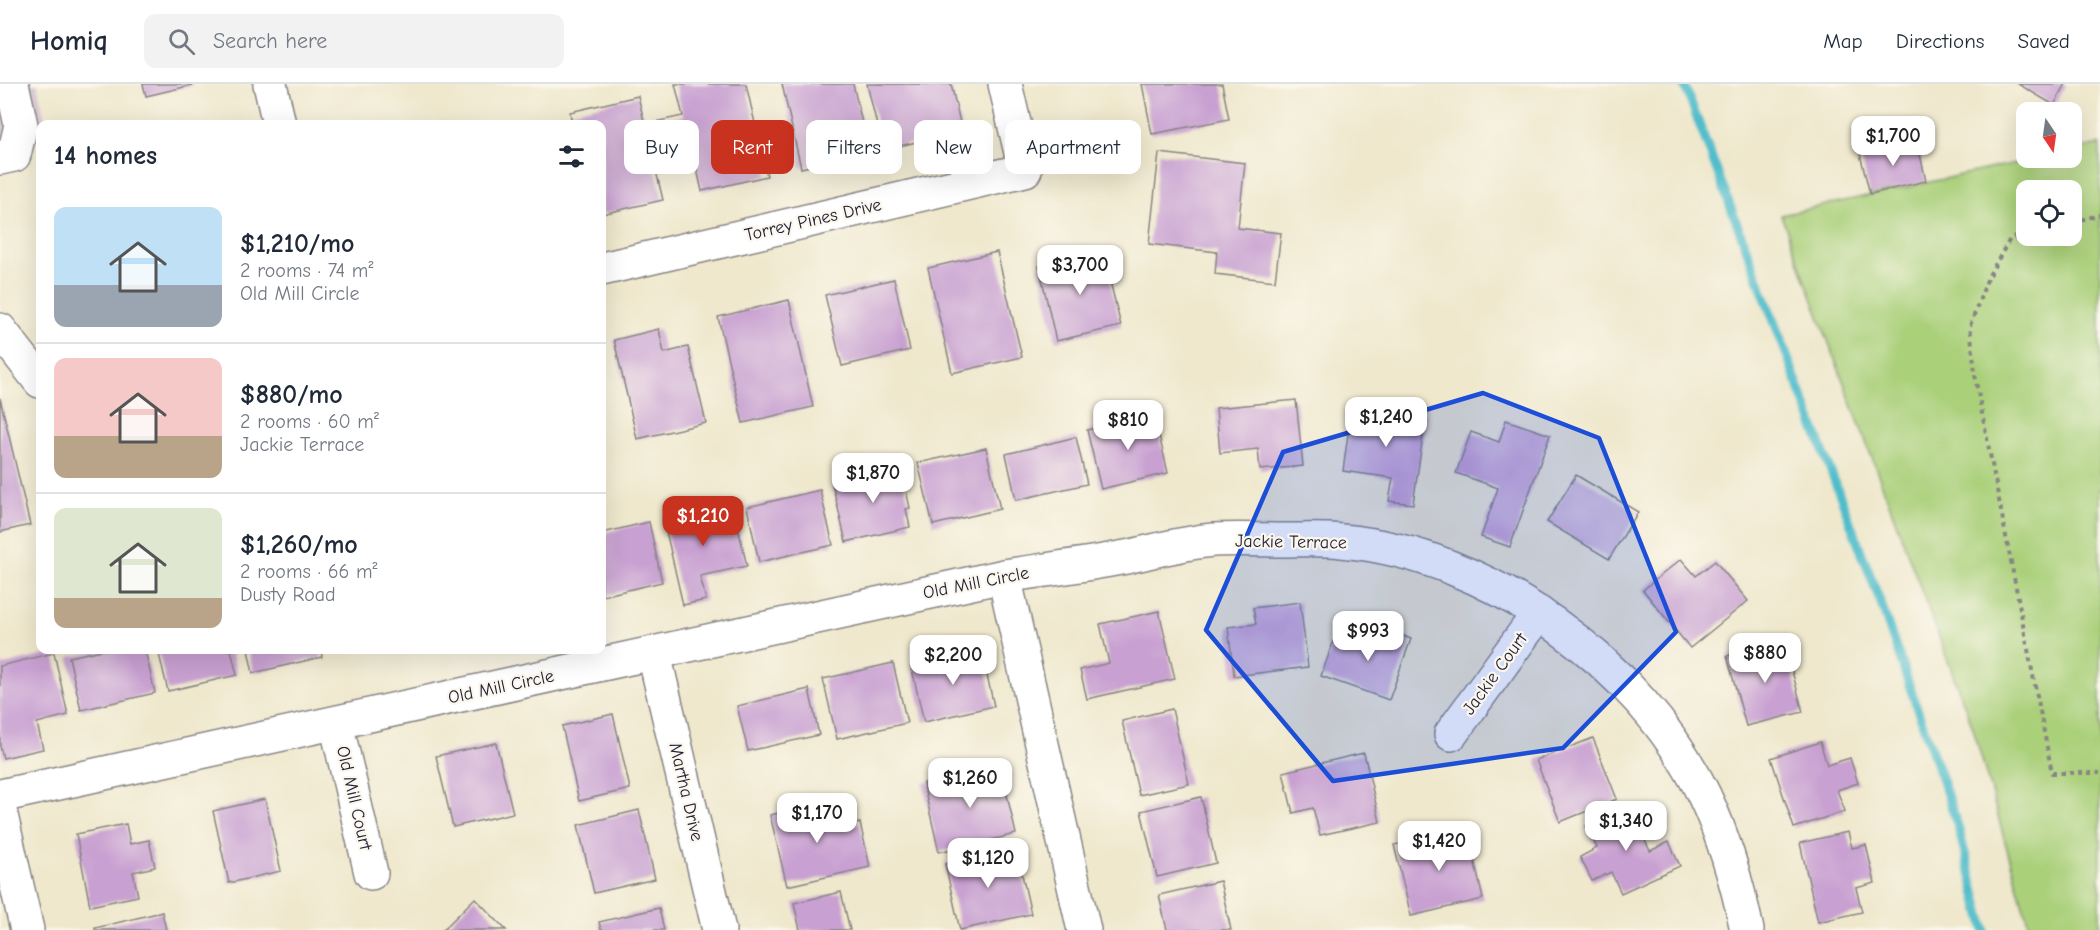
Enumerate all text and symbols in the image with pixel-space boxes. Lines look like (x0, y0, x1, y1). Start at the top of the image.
search box (144, 14, 564, 68)
text: Homiq (30, 25, 108, 57)
icon: search (165, 25, 198, 58)
text: Search here (213, 28, 327, 54)
text: Map (1823, 29, 1863, 53)
text: Directions (1896, 29, 1985, 53)
text: Saved (2018, 29, 2070, 53)
north arrow (2016, 102, 2082, 168)
map controls (2016, 102, 2082, 246)
pin: $1,700 (1844, 116, 1942, 167)
chip: Buy (624, 120, 699, 174)
chip: Rent (711, 120, 794, 174)
chip: Filters (806, 120, 902, 174)
chip: New (914, 120, 993, 174)
chip: Apartment (1005, 120, 1141, 174)
text: $1,700 (1865, 124, 1921, 147)
icon: filters (555, 140, 588, 173)
text: 14 homes (54, 141, 157, 171)
button: locate (2016, 180, 2082, 246)
street label: Torrey Pines Drive (743, 194, 883, 246)
text: $1,210/mo (240, 229, 354, 259)
icon: home (102, 231, 174, 303)
pin: $3,700 (1031, 245, 1129, 296)
text: $3,700 (1051, 253, 1109, 276)
text: 2 rooms · 74 m² (240, 259, 373, 282)
text: Old Mill Circle (240, 282, 359, 305)
text: $880/mo (240, 380, 343, 410)
icon: home (102, 382, 174, 454)
pin: $1,240 (1337, 397, 1435, 448)
pin: $810 (1092, 400, 1164, 451)
text: $1,240 (1359, 405, 1413, 428)
text: $810 (1107, 408, 1149, 431)
text: 2 rooms · 60 m² (240, 410, 379, 433)
text: Jackie Terrace (240, 433, 364, 456)
pin: $1,870 (824, 453, 922, 504)
text: $1,870 (846, 461, 900, 484)
pin: $1,210 (654, 496, 752, 547)
text: $1,210 (677, 504, 729, 527)
text: $1,260/mo (240, 530, 358, 560)
street label: Jackie Terrace (1235, 531, 1347, 553)
icon: home (102, 532, 174, 604)
text: 2 rooms · 66 m² (240, 560, 378, 583)
street label: Old Mill Circle (921, 562, 1031, 604)
text: Dusty Road (240, 583, 336, 606)
pin: $993 (1332, 611, 1404, 662)
text: $993 (1347, 619, 1389, 642)
street label: Jackie Court (1458, 628, 1532, 719)
pin: $880 (1729, 633, 1801, 684)
pin: $2,200 (904, 635, 1002, 686)
text: $880 (1743, 641, 1787, 664)
text: $2,200 (924, 643, 982, 666)
street label: Old Mill Circle (446, 666, 556, 708)
street label: Martha Drive (664, 741, 708, 843)
street label: Old Mill Court (332, 744, 376, 853)
pin: $1,260 (921, 758, 1019, 809)
text: $1,260 (942, 766, 998, 789)
pin: $1,170 (768, 793, 866, 844)
text: $1,170 (791, 801, 843, 824)
pin: $1,340 (1577, 801, 1675, 852)
text: $1,340 (1599, 809, 1653, 832)
pin: $1,420 (1390, 821, 1488, 872)
text: $1,420 (1412, 829, 1466, 852)
pin: $1,120 (939, 838, 1037, 889)
text: $1,120 (962, 846, 1014, 869)

